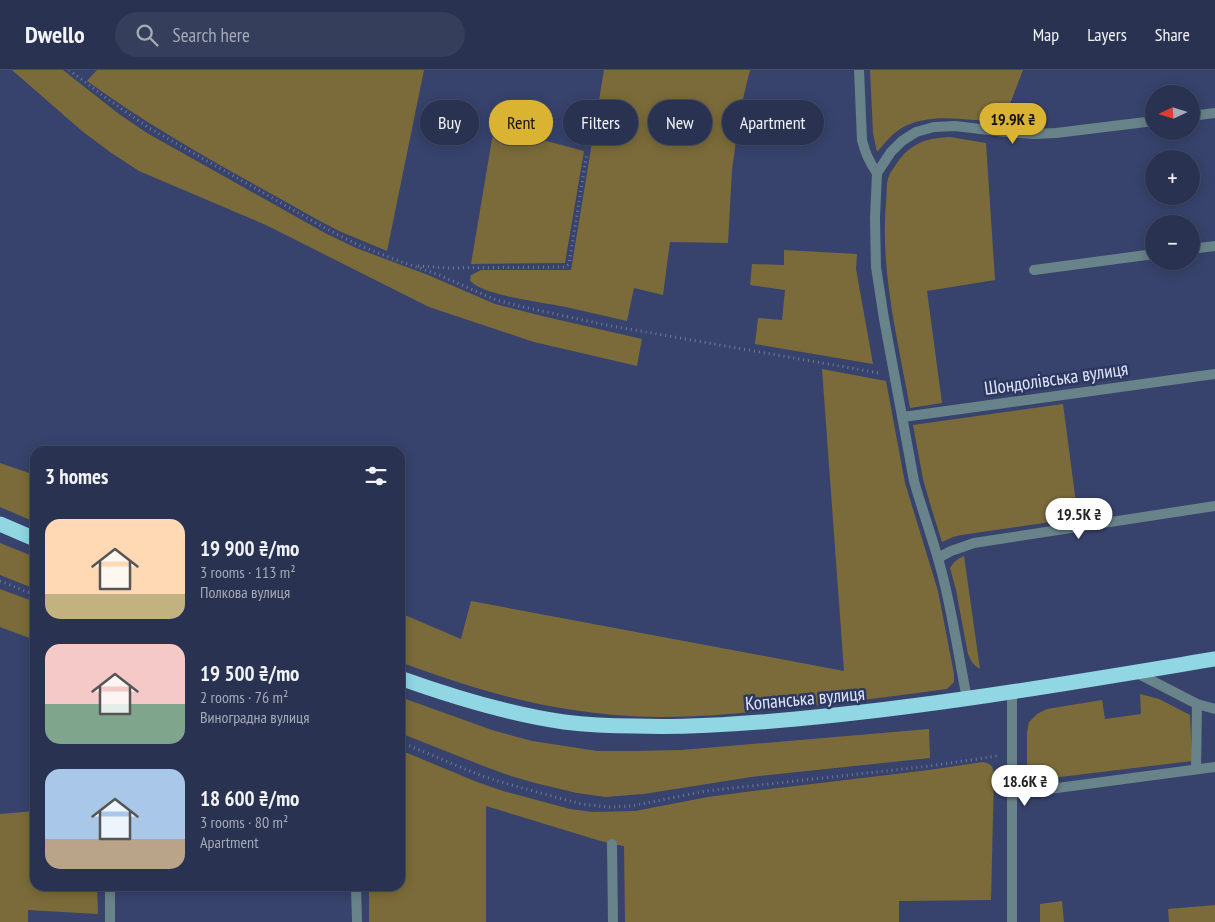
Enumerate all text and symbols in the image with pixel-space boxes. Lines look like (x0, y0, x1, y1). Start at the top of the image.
search box (115, 12, 465, 57)
text: Dwello (25, 19, 85, 50)
icon: search (133, 21, 161, 49)
text: Search here (173, 23, 250, 47)
text: Map (1033, 23, 1059, 46)
text: Layers (1087, 23, 1127, 46)
text: Share (1155, 23, 1190, 46)
north arrow (1145, 85, 1200, 140)
map controls (1145, 85, 1200, 270)
chip: Buy (420, 100, 479, 145)
chip: Rent (489, 100, 553, 145)
chip: Filters (563, 100, 638, 145)
chip: New (648, 100, 712, 145)
chip: Apartment (722, 100, 824, 145)
pin: 19.9K ₴ (967, 102, 1059, 145)
text: 19.9K ₴ (990, 109, 1036, 129)
button: + (1145, 150, 1200, 205)
button: − (1145, 215, 1200, 270)
street label: Шондолівська вулиця (982, 356, 1130, 400)
icon: filters (362, 462, 390, 490)
text: 3 homes (45, 463, 108, 490)
pin: 19.5K ₴ (1033, 498, 1125, 540)
text: 19.5K ₴ (1056, 504, 1102, 524)
text: 19 900 ₴/mo (200, 535, 299, 562)
icon: home (85, 539, 145, 599)
text: 3 rooms · 113 m² (200, 562, 296, 582)
text: Полкова вулиця (200, 582, 290, 602)
text: 19 500 ₴/mo (200, 660, 299, 687)
icon: home (85, 664, 145, 724)
street label: Копанська вулиця (744, 681, 866, 715)
text: 2 rooms · 76 m² (200, 687, 288, 707)
text: Виноградна вулиця (200, 707, 309, 727)
pin: 18.6K ₴ (979, 764, 1071, 807)
text: 18.6K ₴ (1002, 771, 1048, 791)
text: 18 600 ₴/mo (200, 785, 299, 812)
icon: home (85, 789, 145, 849)
text: 3 rooms · 80 m² (200, 812, 288, 832)
text: Apartment (200, 832, 259, 852)

